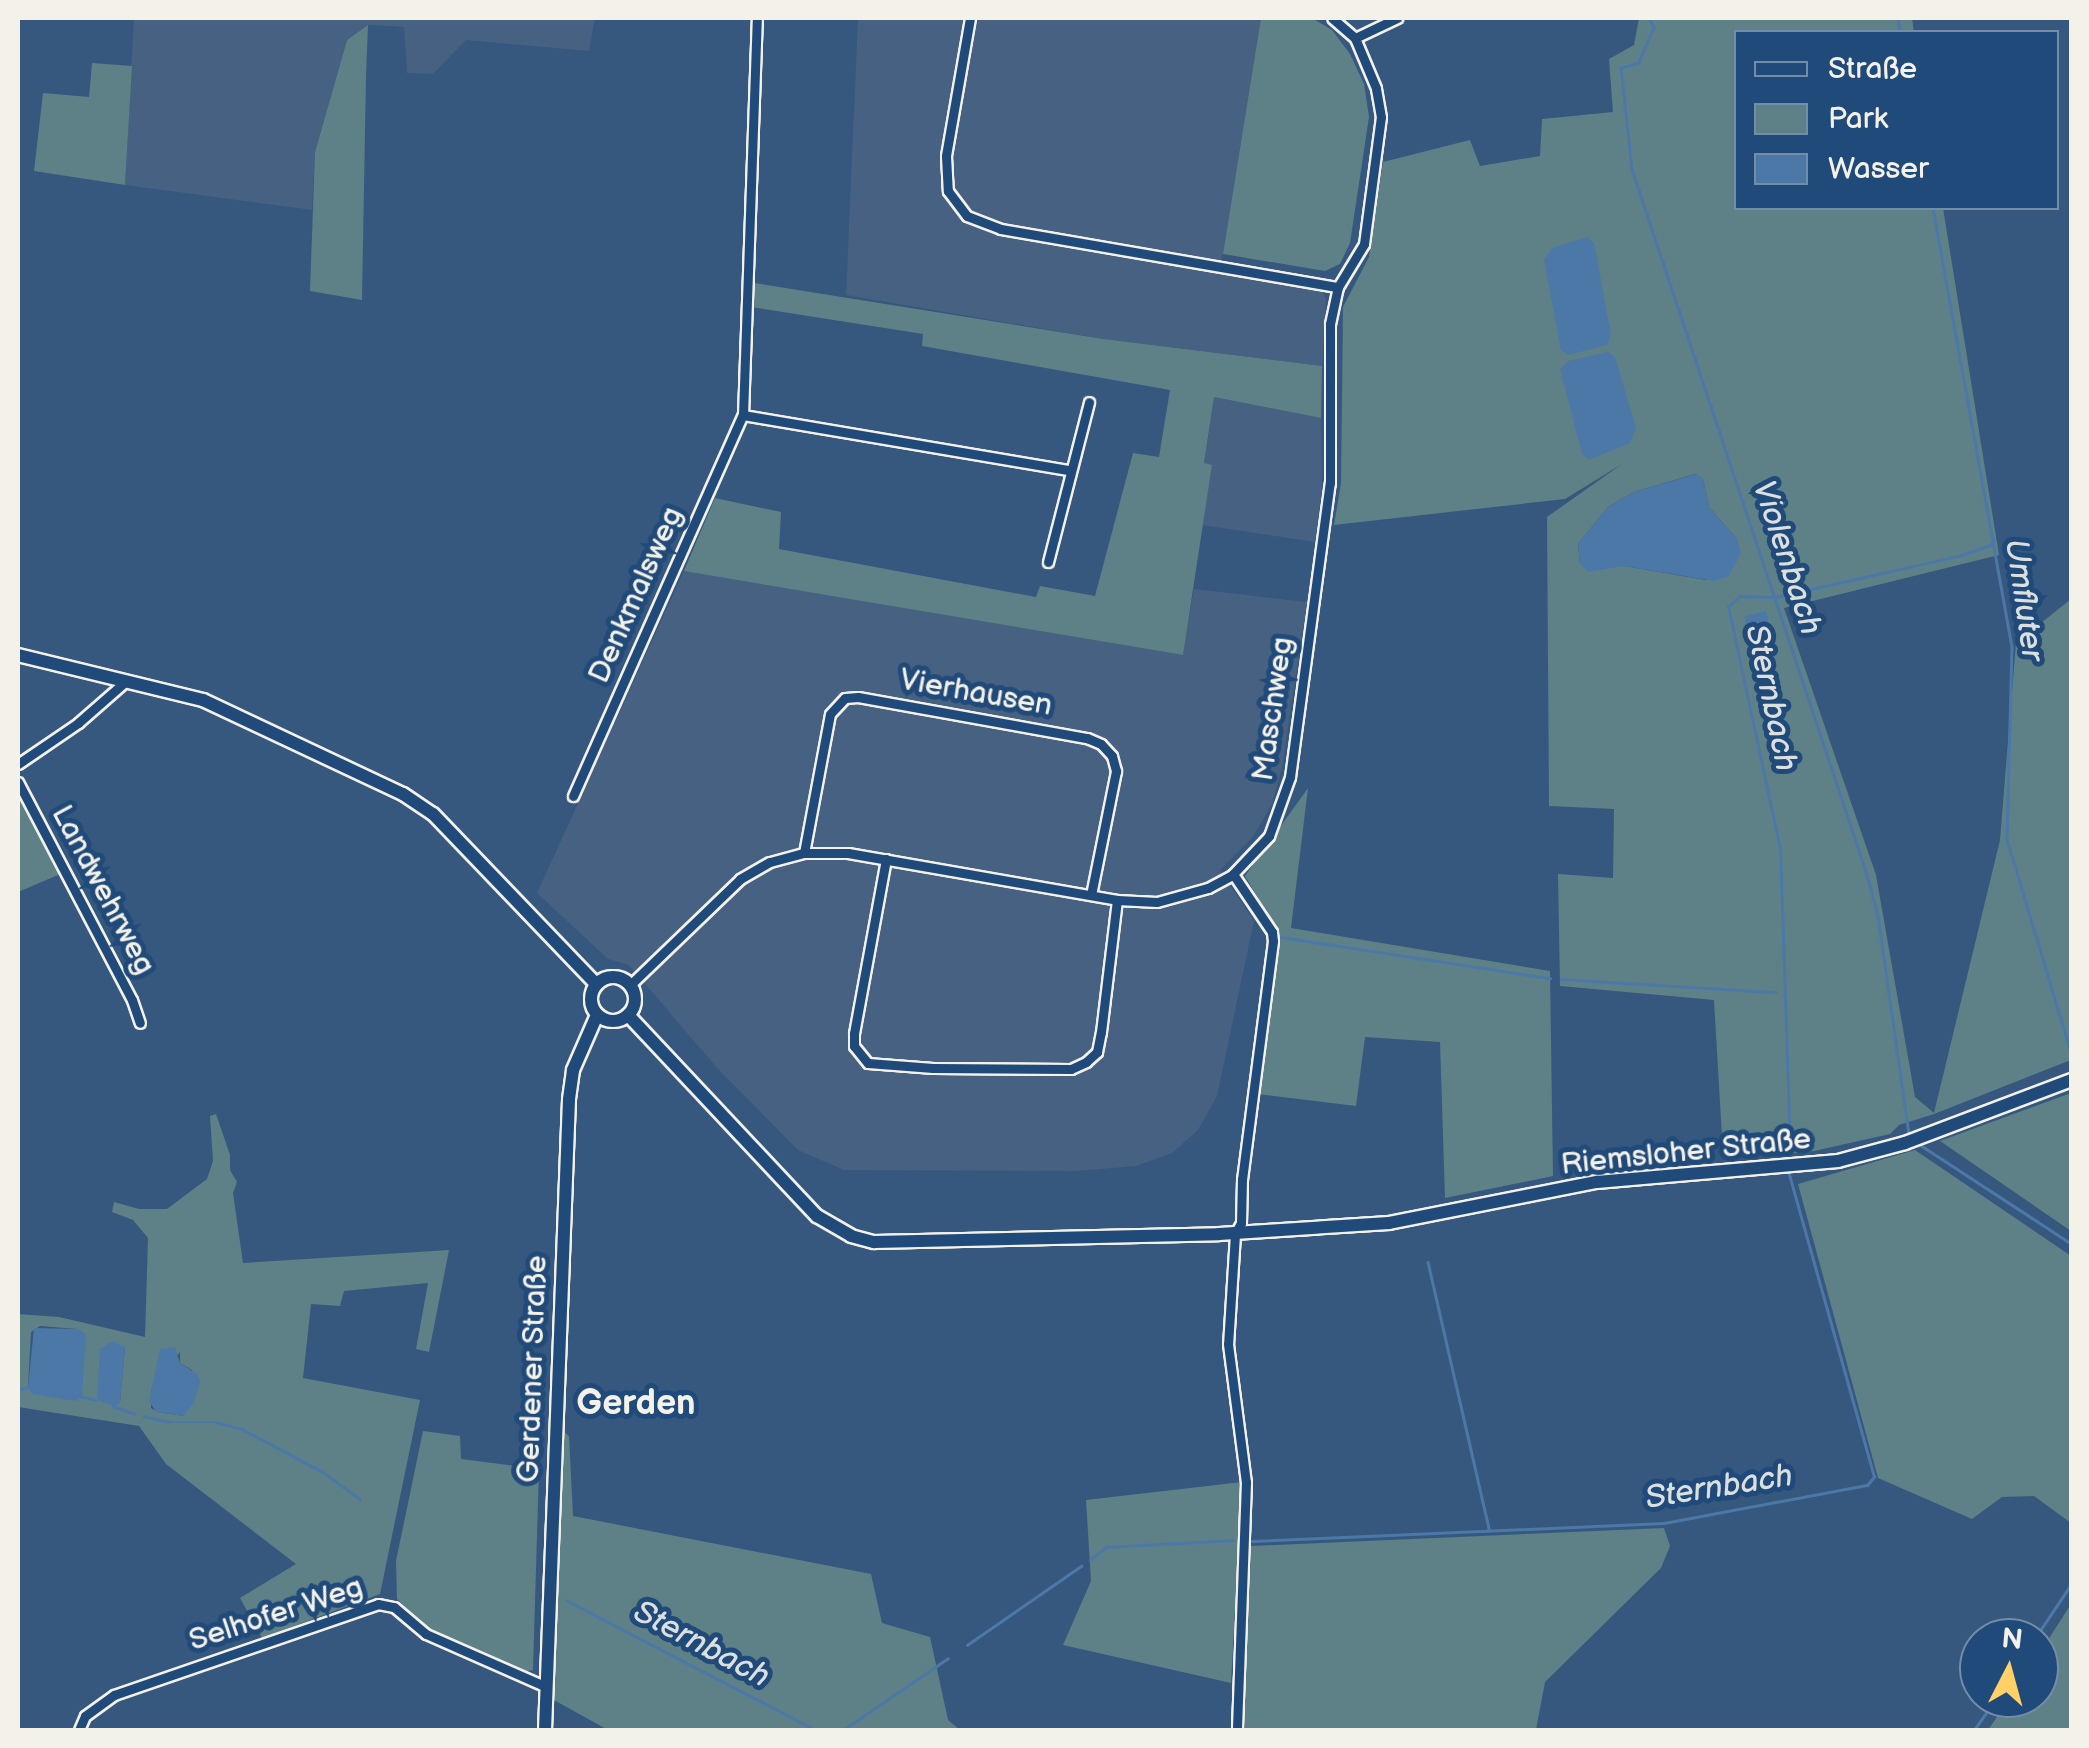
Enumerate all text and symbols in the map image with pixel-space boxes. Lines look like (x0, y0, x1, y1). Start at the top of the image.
legend (1734, 30, 2059, 210)
text: Straße (1828, 51, 1917, 87)
text: Park (1828, 101, 1888, 137)
text: Wasser (1828, 151, 1929, 187)
water label: Violenbach (1743, 476, 1829, 640)
street label: Denkmalsweg (581, 501, 691, 689)
water label: Umfluter (1995, 537, 2051, 663)
water label: Sternbach (1736, 621, 1804, 775)
street label: Maschweg (1245, 635, 1301, 783)
street label: Vierhausen (897, 662, 1055, 724)
street label: Landwehrweg (43, 799, 163, 981)
street label: Riemsloher Straße (1559, 1121, 1813, 1183)
street label: Gerdener Straße (511, 1254, 555, 1484)
district label: Gerden (576, 1383, 696, 1425)
water label: Sternbach (1643, 1457, 1795, 1519)
street label: Selhofer Weg (184, 1569, 368, 1659)
water label: Sternbach (626, 1593, 776, 1697)
north arrow (1959, 1618, 2059, 1718)
text: N (2000, 1622, 2024, 1657)

